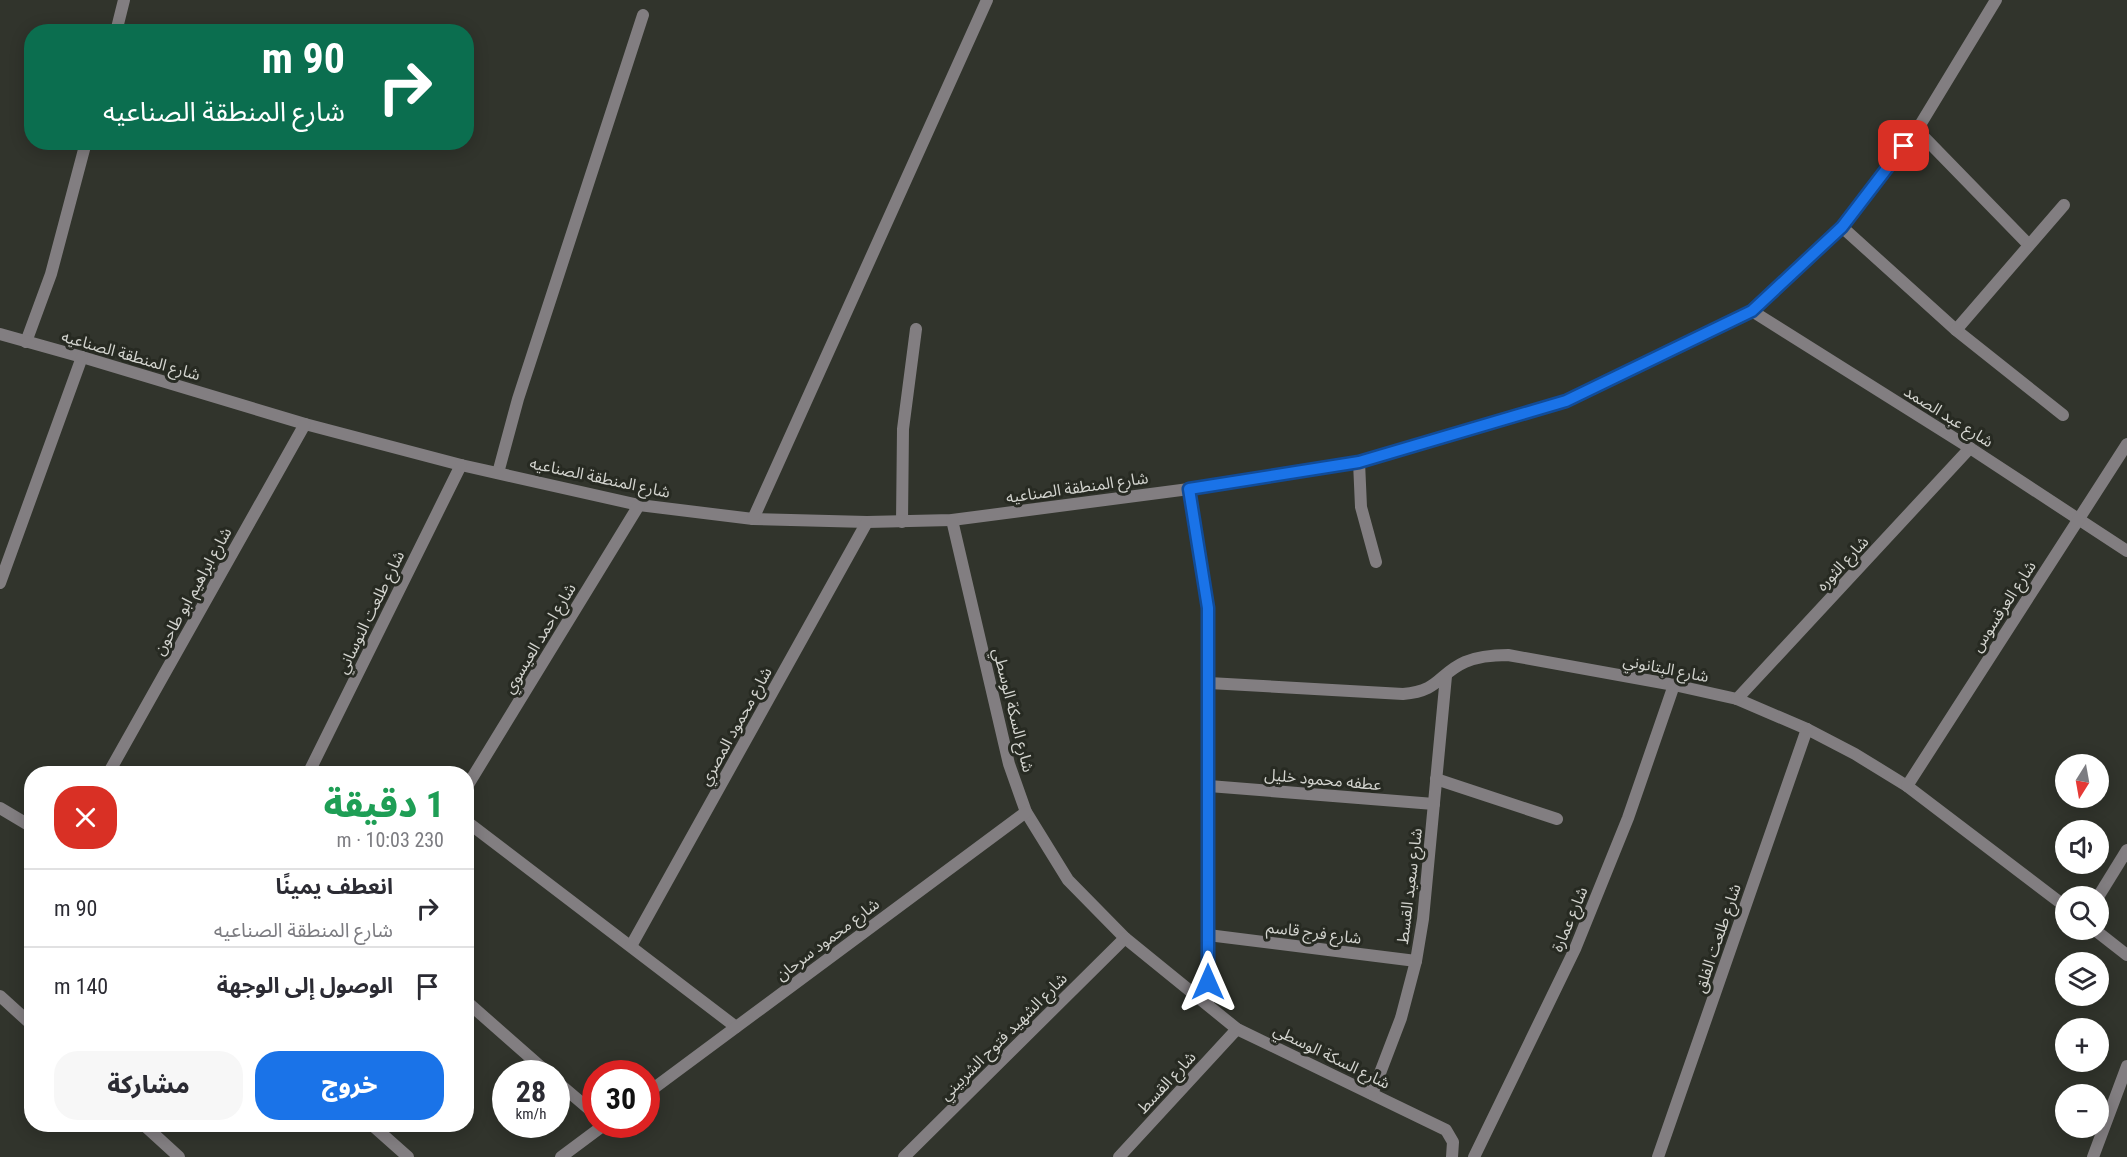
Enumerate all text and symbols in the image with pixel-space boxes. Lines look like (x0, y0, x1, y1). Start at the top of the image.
text: 90 m (262, 34, 345, 83)
icon: right (366, 48, 444, 126)
text: شارع المنطقة الصناعيه (103, 96, 345, 128)
pin (1878, 120, 1929, 171)
icon: arrive (1887, 129, 1920, 162)
street label: شارع المنطقة الصناعيه (58, 327, 202, 387)
street label: شارع عبد الصمد (1899, 381, 1997, 454)
street label: شارع المنطقة الصناعيه (527, 453, 672, 505)
street label: شارع المنطقة الصناعيه (1005, 468, 1150, 510)
street label: شارع ابراهيم ابو طاحون (149, 524, 238, 660)
street label: شارع الثوره (1812, 532, 1875, 597)
street label: شارع طلعت النوساني (332, 548, 411, 678)
street label: شارع العرقسوس (1967, 557, 2042, 657)
street label: شارع احمد العيسوي (499, 580, 582, 698)
street label: شارع السكة الوسطي (986, 646, 1038, 775)
street label: شارع البتانوني (1621, 651, 1710, 689)
street label: شارع محمود المصري (695, 664, 778, 790)
north arrow (2055, 754, 2109, 808)
map controls (2055, 754, 2109, 1138)
street label: عطفه محمود خليل (1264, 765, 1382, 794)
text: 1 دقيقة (323, 784, 444, 826)
button: close (54, 786, 117, 849)
button: sound (2055, 820, 2109, 874)
street label: شارع سعيد القسط (1393, 827, 1429, 945)
text: 230 m · 10:03 (337, 828, 444, 852)
text: انعطف يمينًا (275, 874, 393, 899)
street label: شارع طلعت الفلق (1690, 881, 1748, 996)
street label: شارع عمارة (1547, 884, 1594, 956)
button: search (2055, 886, 2109, 940)
icon: right (411, 892, 444, 925)
street label: شارع محمود سرحان (772, 894, 885, 987)
text: 90 m (54, 896, 97, 921)
street label: شارع فرج قاسم (1265, 917, 1363, 951)
text: شارع المنطقة الصناعيه (214, 918, 393, 942)
position arrow (1176, 950, 1240, 1014)
button: layers (2055, 952, 2109, 1006)
street label: شارع الشهيد فتوح الشربيني (936, 969, 1073, 1106)
icon: arrive (411, 970, 444, 1003)
text: الوصول إلى الوجهة (217, 973, 393, 998)
text: 140 m (54, 974, 108, 999)
button: + (2055, 1018, 2109, 1072)
street label: شارع السكة الوسطي (1269, 1020, 1393, 1096)
street label: شارع القسط (1133, 1047, 1202, 1119)
button: مشاركة (54, 1051, 243, 1120)
button: خروج (255, 1051, 444, 1120)
speed limit sign: 30 (582, 1060, 660, 1138)
text: 28 (516, 1074, 546, 1109)
button: − (2055, 1084, 2109, 1138)
text: km/h (516, 1105, 546, 1123)

